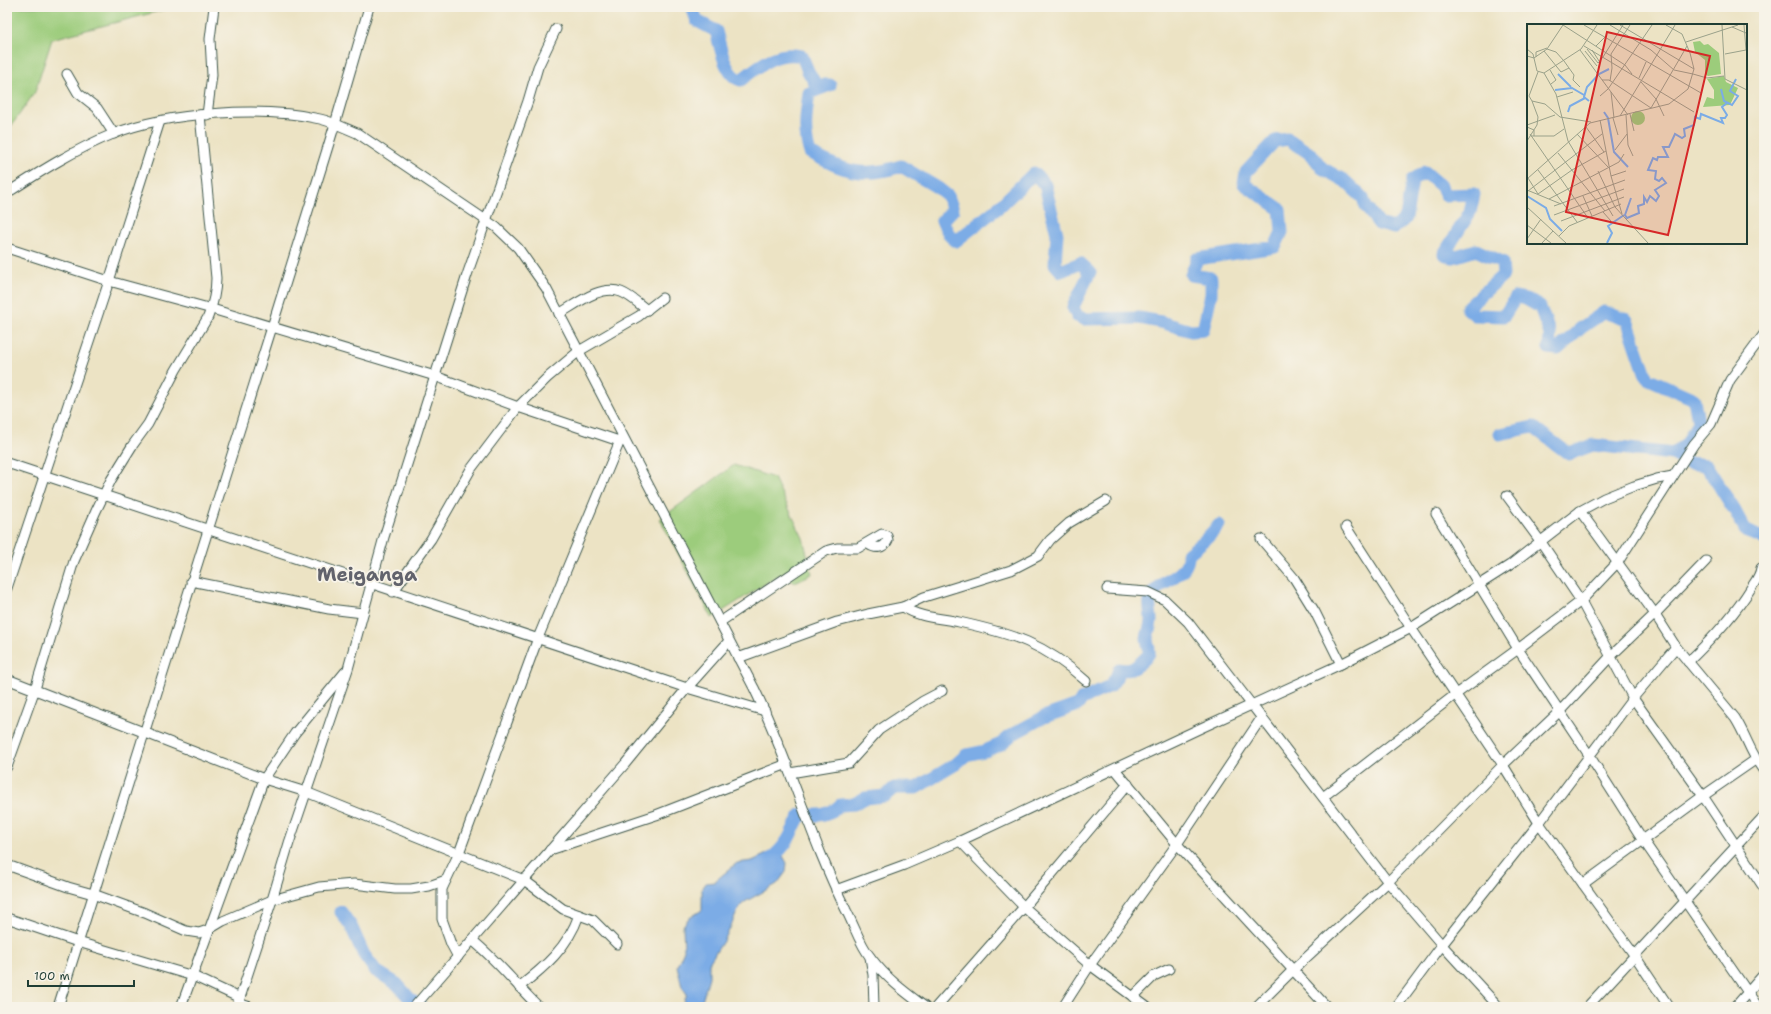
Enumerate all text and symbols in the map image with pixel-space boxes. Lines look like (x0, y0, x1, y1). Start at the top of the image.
inset map (1527, 24, 1747, 244)
district label: Meiganga (317, 562, 417, 587)
scale bar (28, 962, 134, 988)
text: 100 m (34, 968, 70, 984)

